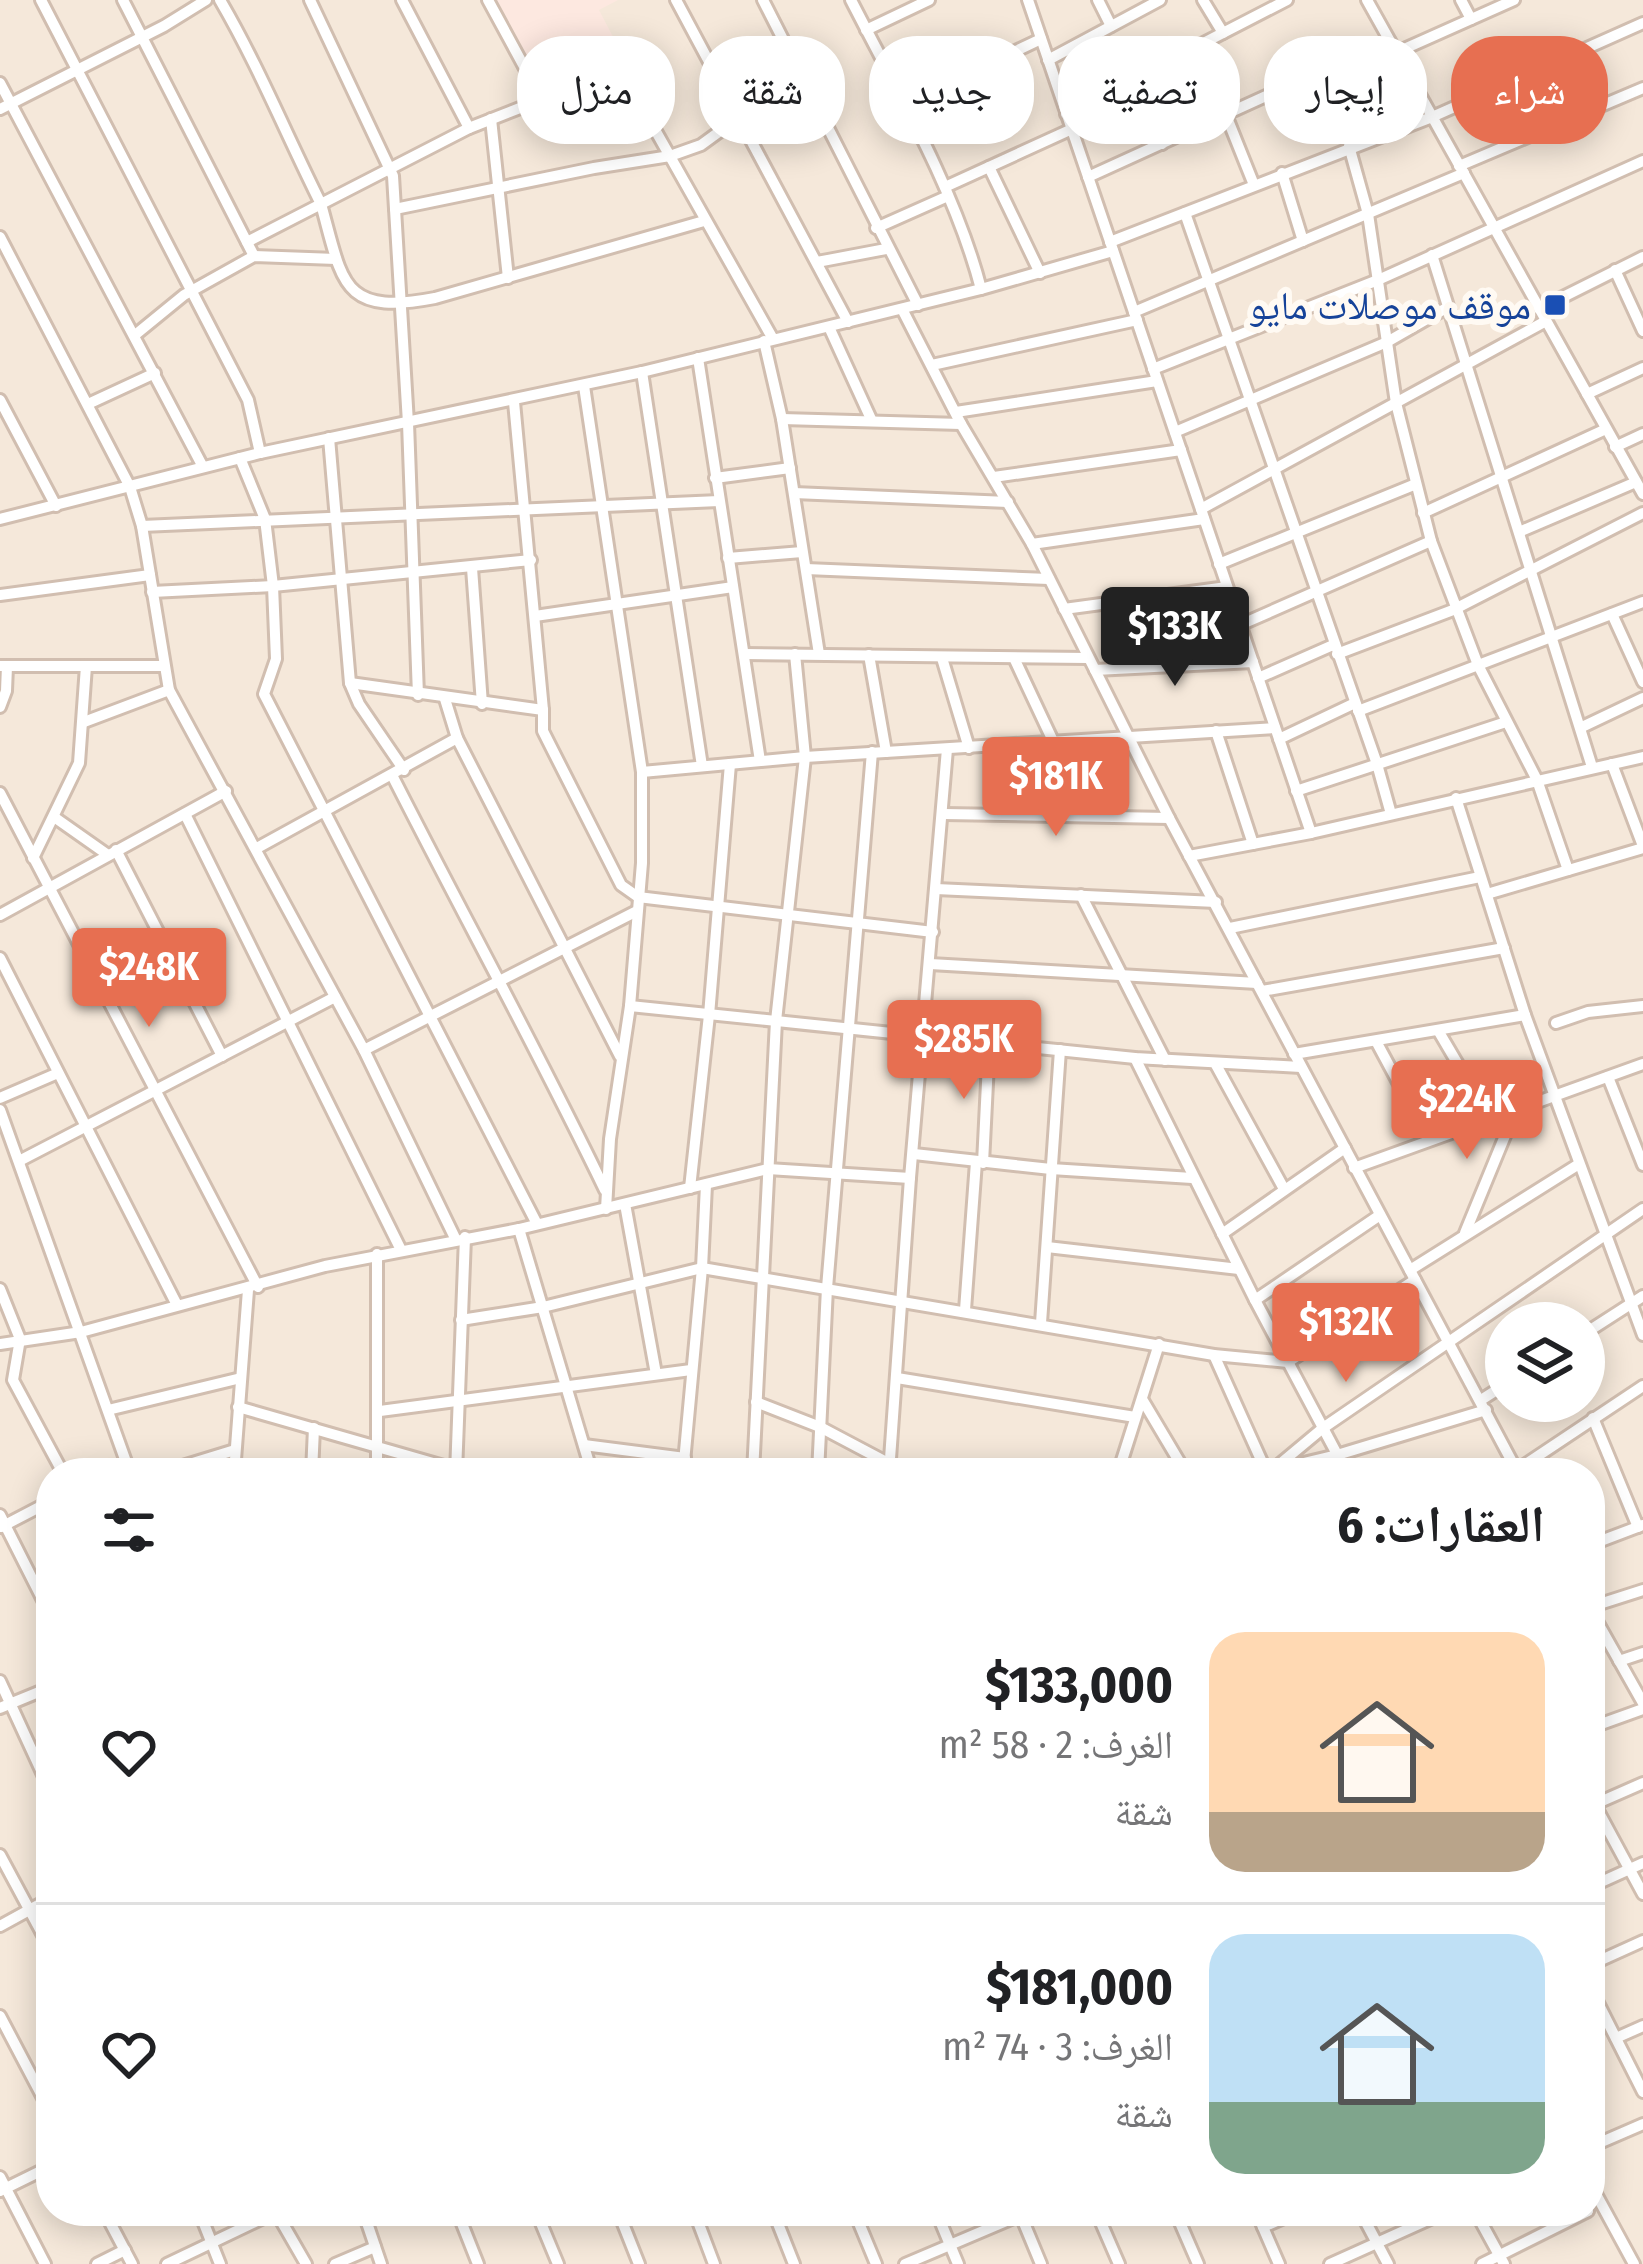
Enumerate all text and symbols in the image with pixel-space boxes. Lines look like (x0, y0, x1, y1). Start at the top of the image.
chip: منزل (517, 36, 675, 144)
chip: شقة (699, 36, 845, 144)
chip: جديد (869, 36, 1034, 144)
chip: تصفية (1058, 36, 1240, 144)
chip: إيجار (1264, 36, 1427, 144)
chip: شراء (1451, 36, 1608, 144)
place label: موقف موصلات مايو (1249, 283, 1531, 329)
marker: موقف موصلات مايو (1542, 292, 1568, 318)
pin: $133K (1091, 587, 1259, 689)
text: $133K (1128, 603, 1222, 649)
pin: $181K (972, 737, 1140, 839)
text: $181K (1009, 753, 1103, 799)
pin: $248K (65, 928, 233, 1030)
text: $248K (99, 944, 199, 990)
pin: $285K (880, 1000, 1048, 1102)
text: $285K (914, 1016, 1014, 1062)
pin: $224K (1383, 1060, 1551, 1162)
text: $224K (1418, 1076, 1516, 1122)
pin: $132K (1262, 1283, 1430, 1385)
text: $132K (1299, 1299, 1393, 1345)
map controls (1485, 1302, 1605, 1422)
button: layers (1485, 1302, 1605, 1422)
text: العقارات: 6 (1337, 1494, 1545, 1556)
icon: filters (96, 1497, 162, 1563)
text: $133,000 (985, 1654, 1173, 1716)
icon: home (1305, 1680, 1449, 1824)
icon: heart (96, 1719, 162, 1785)
text: الغرف: 2 · 58 m² (939, 1722, 1173, 1768)
text: شقة (1115, 1789, 1173, 1835)
text: $181,000 (986, 1956, 1173, 2018)
icon: home (1305, 1982, 1449, 2126)
icon: heart (96, 2021, 162, 2087)
text: الغرف: 3 · 74 m² (942, 2024, 1173, 2070)
text: شقة (1115, 2091, 1173, 2137)

